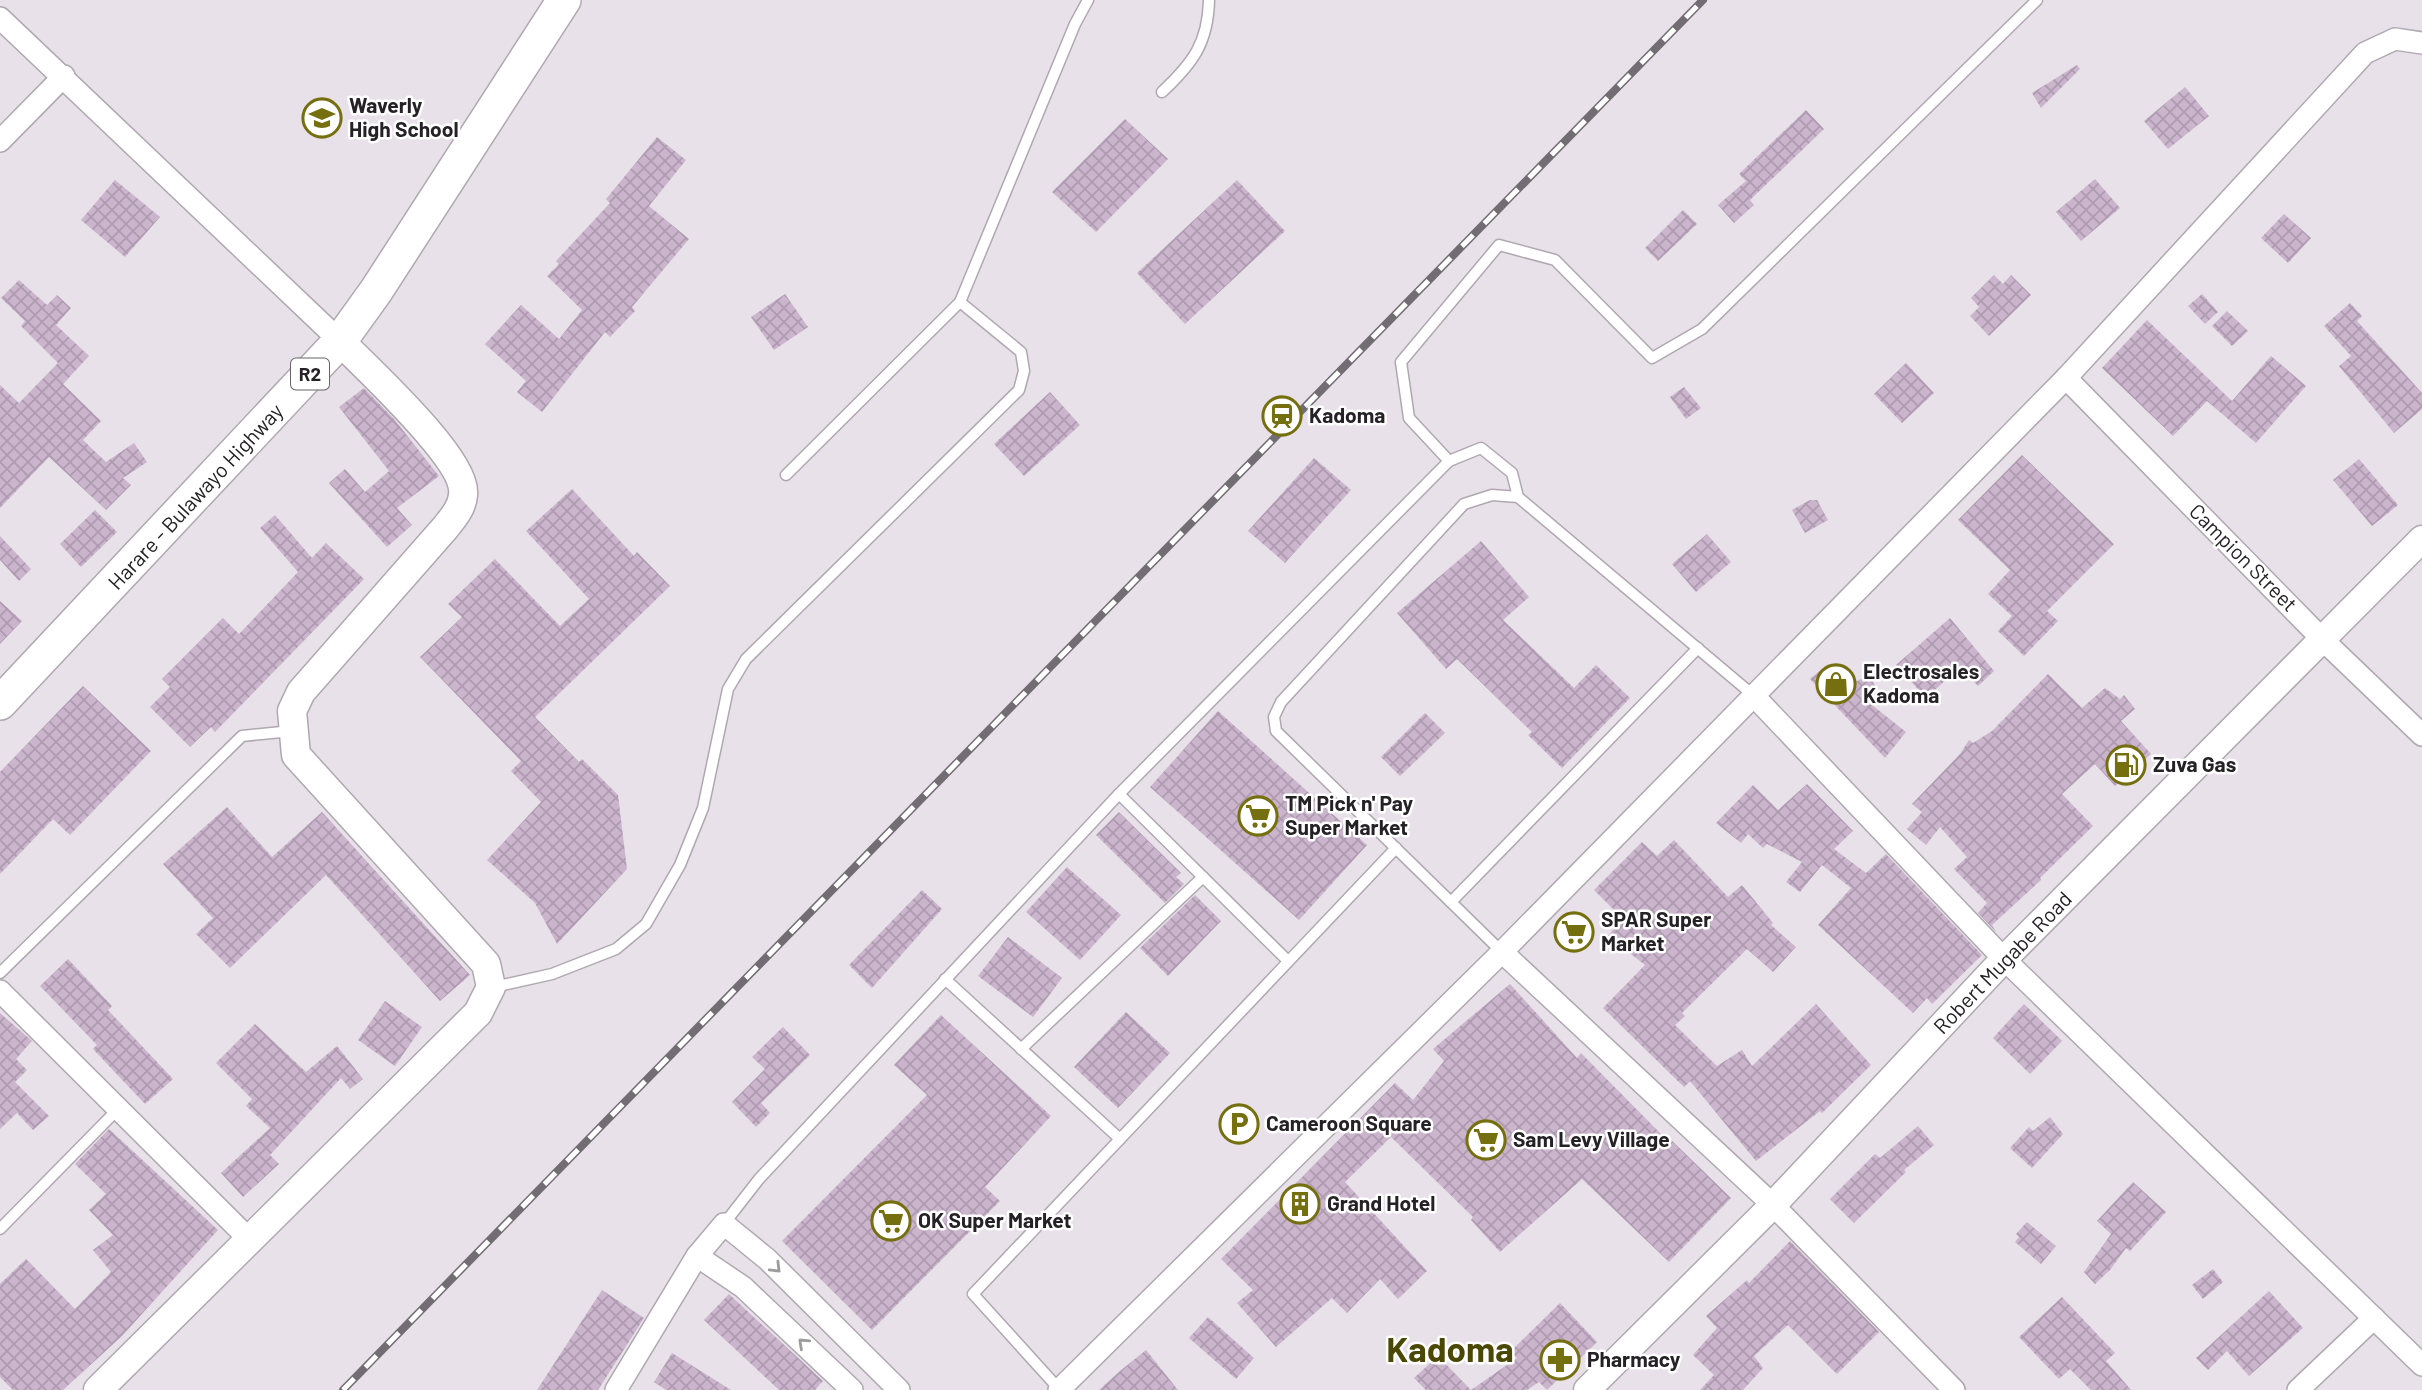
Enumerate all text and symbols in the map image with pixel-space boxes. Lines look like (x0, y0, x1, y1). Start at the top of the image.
place label: Waverly High School (349, 92, 459, 141)
school or university icon: Waverly High School (301, 97, 343, 139)
road number: R2 (291, 358, 329, 390)
station icon: Kadoma (1261, 395, 1303, 437)
street label: Harare - Bulawayo Highway (102, 398, 288, 594)
place label: Kadoma (1309, 402, 1385, 427)
street label: Campion Street (2185, 498, 2303, 616)
place label: Electrosales Kadoma (1863, 658, 1979, 707)
shop icon: Electrosales Kadoma (1815, 663, 1857, 705)
fuel station icon: Zuva Gas (2105, 744, 2147, 786)
place label: Zuva Gas (2153, 751, 2236, 776)
place label: TM Pick n' Pay Super Market (1285, 790, 1414, 839)
supermarket icon: TM Pick n' Pay Super Market (1237, 795, 1279, 837)
street label: Robert Mugabe Road (1928, 886, 2076, 1038)
place label: SPAR Super Market (1601, 906, 1711, 955)
supermarket icon: SPAR Super Market (1553, 911, 1595, 953)
parking icon: Cameroon Square (1218, 1103, 1260, 1145)
place label: Cameroon Square (1266, 1110, 1432, 1135)
supermarket icon: Sam Levy Village (1465, 1119, 1507, 1161)
place label: Sam Levy Village (1513, 1126, 1670, 1151)
building icon: Grand Hotel (1279, 1183, 1321, 1225)
place label: Grand Hotel (1327, 1190, 1435, 1215)
supermarket icon: OK Super Market (870, 1200, 912, 1242)
place label: OK Super Market (918, 1207, 1071, 1232)
one-way arrow (768, 1260, 781, 1273)
district label: Kadoma (1386, 1327, 1514, 1369)
one-way arrow (798, 1339, 811, 1352)
pharmacy icon: Pharmacy (1539, 1339, 1581, 1381)
place label: Pharmacy (1587, 1346, 1681, 1371)

